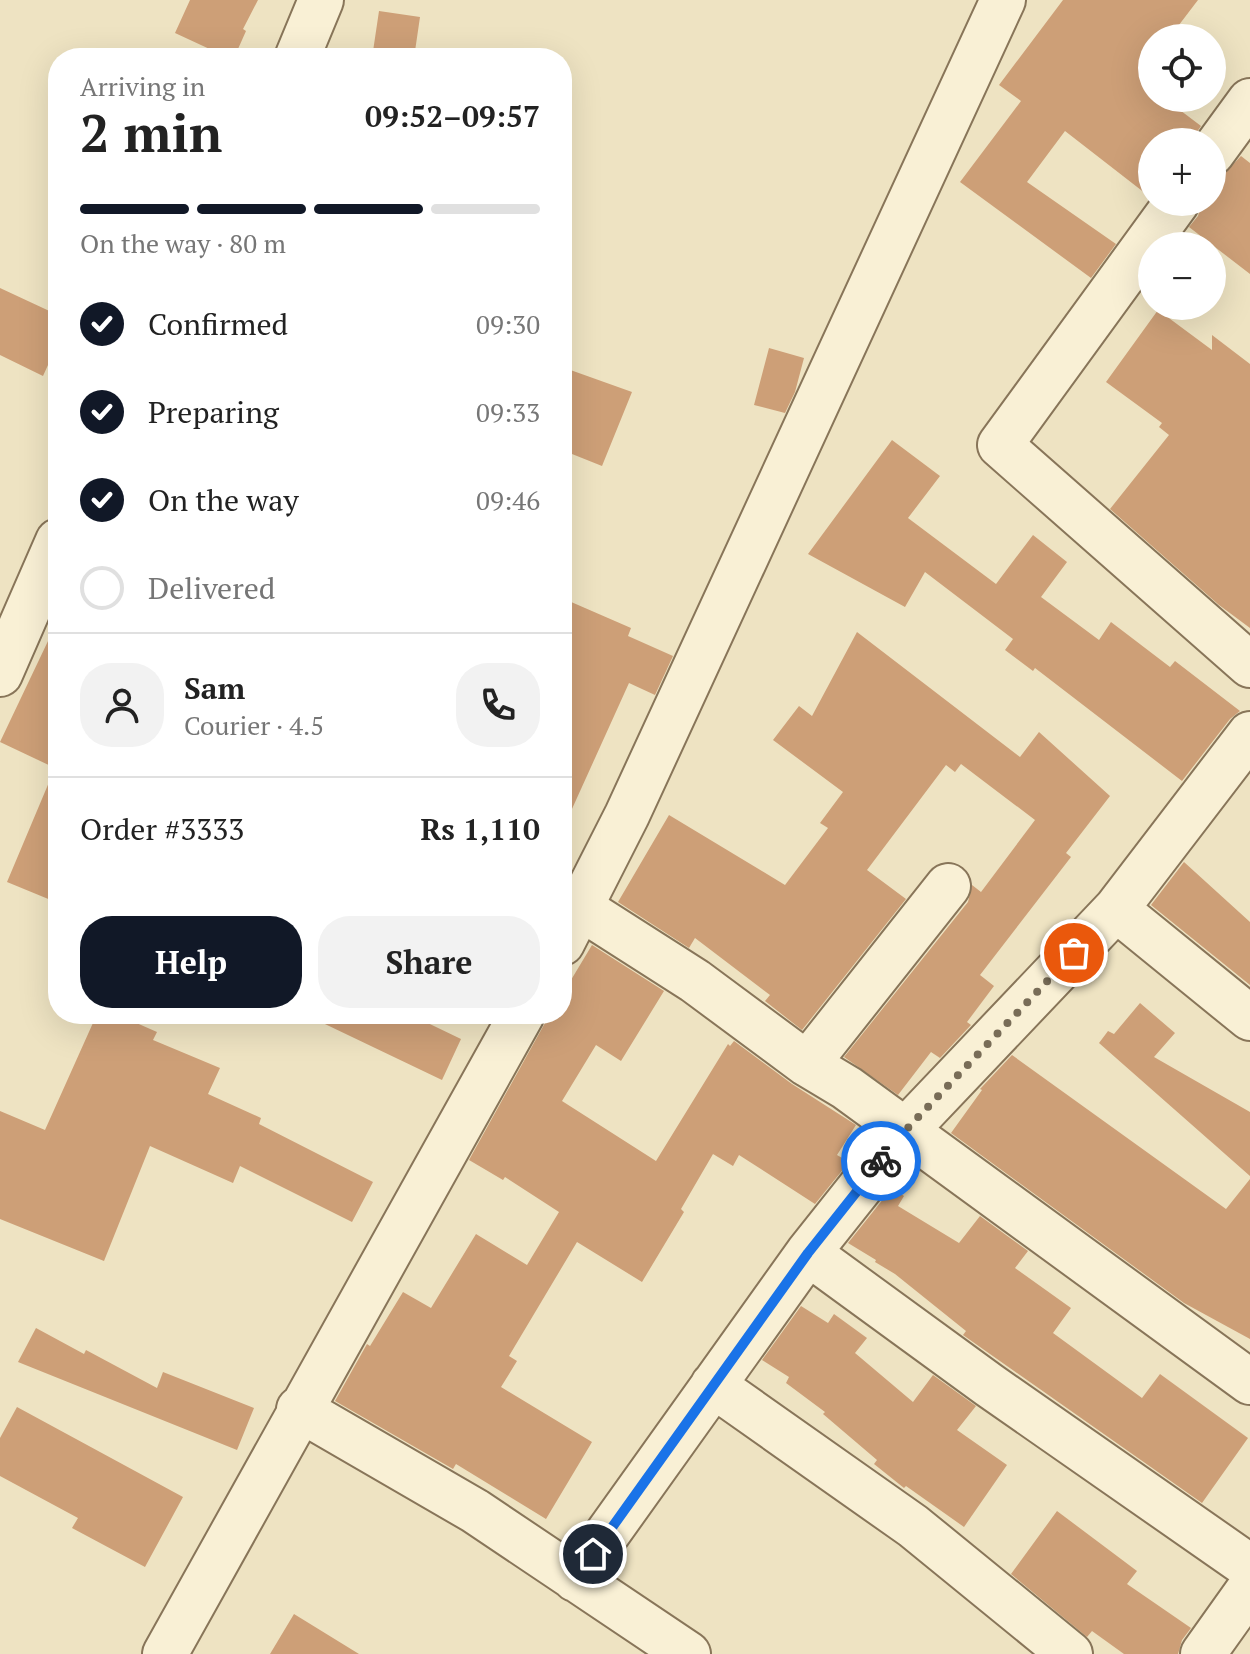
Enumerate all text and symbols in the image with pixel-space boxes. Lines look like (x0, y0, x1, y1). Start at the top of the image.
map controls (1138, 24, 1226, 320)
button: locate (1138, 24, 1226, 112)
text: Arriving in (80, 69, 205, 103)
text: 09:52–09:57 (365, 96, 540, 136)
text: 2 min (80, 98, 222, 167)
button: + (1138, 128, 1226, 216)
text: On the way · 80 m (80, 226, 286, 260)
button: − (1138, 232, 1226, 320)
icon: check (80, 302, 124, 346)
text: Confirmed (148, 304, 288, 344)
text: 09:30 (476, 307, 540, 341)
icon: check (80, 390, 124, 434)
text: Preparing (148, 392, 279, 432)
text: 09:33 (476, 395, 540, 429)
icon: check (80, 478, 124, 522)
text: On the way (148, 480, 299, 520)
text: 09:46 (476, 483, 540, 517)
text: Delivered (148, 568, 275, 608)
button: person (80, 663, 164, 747)
button: phone (456, 663, 540, 747)
text: Sam (184, 668, 245, 708)
text: Courier · 4.5 (184, 708, 324, 742)
text: Order #3333 (80, 809, 244, 849)
text: Rs 1,110 (420, 809, 540, 849)
button: Help (80, 916, 302, 1008)
button: Share (318, 916, 540, 1008)
pin (1040, 919, 1108, 987)
icon: bag (1052, 931, 1096, 975)
courier (841, 1121, 921, 1201)
icon: bike (859, 1139, 903, 1183)
pin (559, 1520, 627, 1588)
icon: home (571, 1532, 615, 1576)

